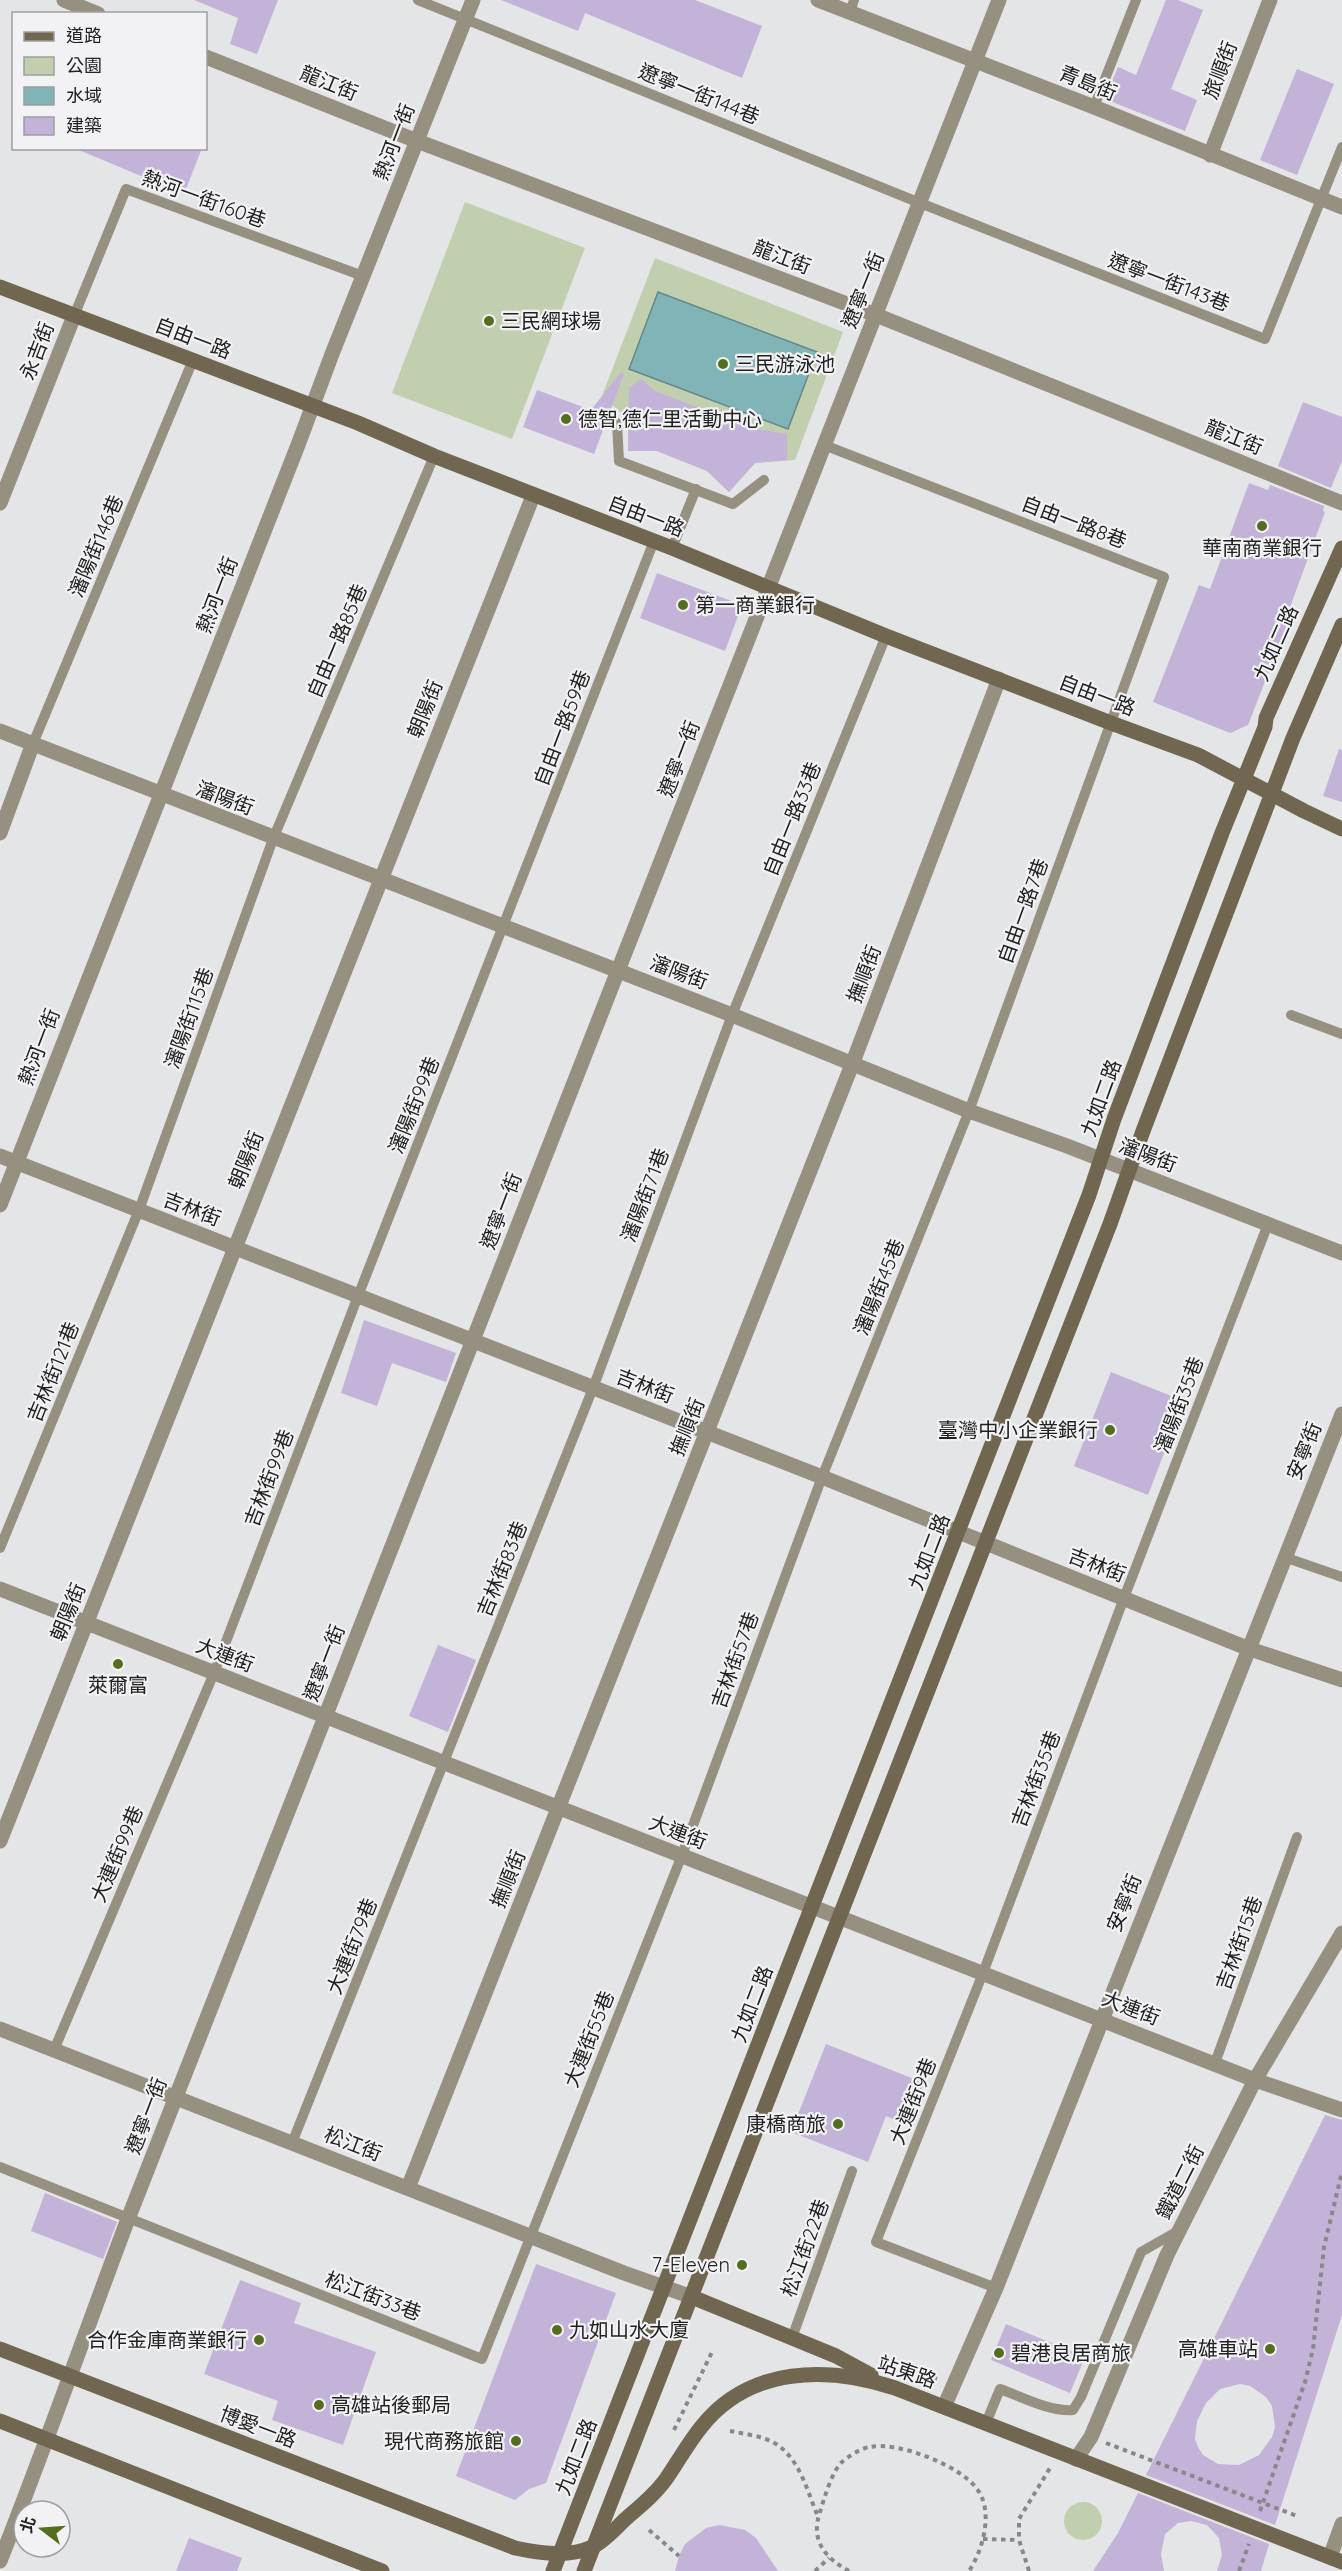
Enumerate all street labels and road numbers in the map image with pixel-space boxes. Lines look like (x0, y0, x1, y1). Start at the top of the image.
street label: 旅順街 (1197, 37, 1242, 102)
street label: 遼寧一街144巷 (635, 58, 763, 129)
street label: 龍江街 (297, 60, 362, 105)
street label: 青島街 (1056, 60, 1121, 105)
street label: 熱河一街 (368, 100, 420, 184)
street label: 熱河一街160巷 (139, 165, 270, 233)
street label: 龍江街 (750, 234, 815, 279)
street label: 遼寧一街143巷 (1105, 247, 1233, 316)
street label: 遼寧一街 (836, 248, 889, 332)
street label: 自由一路 (151, 312, 235, 364)
street label: 永吉街 (14, 318, 59, 383)
street label: 龍江街 (1202, 414, 1267, 459)
street label: 自由一路 (604, 490, 688, 542)
street label: 自由一路8巷 (1018, 490, 1130, 553)
street label: 瀋陽街146巷 (63, 491, 128, 601)
street label: 熱河一街 (191, 553, 243, 637)
street label: 自由一路85巷 (301, 580, 372, 702)
street label: 九如二路 (1248, 601, 1303, 684)
street label: 自由一路59巷 (528, 666, 595, 789)
street label: 自由一路 (1055, 669, 1139, 721)
street label: 朝陽街 (402, 676, 447, 741)
street label: 遼寧一街 (653, 717, 705, 801)
street label: 自由一路33巷 (757, 758, 826, 880)
street label: 瀋陽街 (193, 775, 258, 820)
street label: 自由一路7巷 (992, 855, 1053, 967)
street label: 撫順街 (841, 941, 886, 1006)
street label: 瀋陽街 (647, 949, 712, 994)
street label: 瀋陽街115巷 (159, 964, 218, 1072)
street label: 熱河一街 (13, 1005, 65, 1089)
street label: 瀋陽街99巷 (383, 1053, 444, 1157)
street label: 九如二路 (1075, 1056, 1126, 1140)
street label: 朝陽街 (223, 1127, 268, 1192)
street label: 瀋陽街 (1116, 1132, 1181, 1177)
street label: 瀋陽街71巷 (615, 1144, 674, 1245)
street label: 遼寧一街 (475, 1169, 527, 1253)
street label: 吉林街 (160, 1186, 225, 1231)
street label: 瀋陽街45巷 (848, 1235, 909, 1339)
street label: 吉林街121巷 (21, 1318, 84, 1426)
street label: 瀋陽街35巷 (1149, 1353, 1208, 1457)
street label: 吉林街 (613, 1363, 678, 1408)
street label: 撫順街 (664, 1394, 709, 1459)
street label: 安寧街 (1281, 1418, 1326, 1483)
street label: 吉林街99巷 (239, 1426, 299, 1530)
street label: 九如二路 (903, 1510, 955, 1594)
street label: 吉林街83巷 (471, 1517, 532, 1620)
street label: 吉林街 (1065, 1542, 1130, 1587)
street label: 朝陽街 (45, 1579, 90, 1644)
street label: 吉林街57巷 (705, 1608, 764, 1712)
street label: 遼寧一街 (298, 1621, 350, 1705)
street label: 大連街 (193, 1632, 258, 1677)
street label: 吉林街35巷 (1006, 1727, 1065, 1831)
street label: 大連街99巷 (85, 1802, 148, 1906)
street label: 大連街 (646, 1809, 711, 1854)
street label: 撫順街 (485, 1846, 530, 1911)
street label: 安寧街 (1101, 1870, 1146, 1935)
street label: 吉林街15巷 (1210, 1892, 1267, 1993)
street label: 大連街79巷 (321, 1894, 382, 1998)
street label: 九如二路 (726, 1962, 778, 2046)
street label: 大連街 (1099, 1985, 1164, 2030)
street label: 大連街55巷 (558, 1987, 619, 2091)
street label: 大連街9巷 (884, 2054, 941, 2148)
street label: 遼寧一街 (120, 2074, 172, 2158)
street label: 松江街 (321, 2121, 386, 2166)
street label: 鐵道二街 (1150, 2140, 1209, 2223)
street label: 松江街22巷 (775, 2196, 834, 2300)
street label: 松江街33巷 (322, 2266, 425, 2325)
street label: 站東路 (875, 2350, 940, 2393)
street label: 博愛一路 (216, 2401, 300, 2453)
street label: 九如二路 (550, 2415, 602, 2499)

